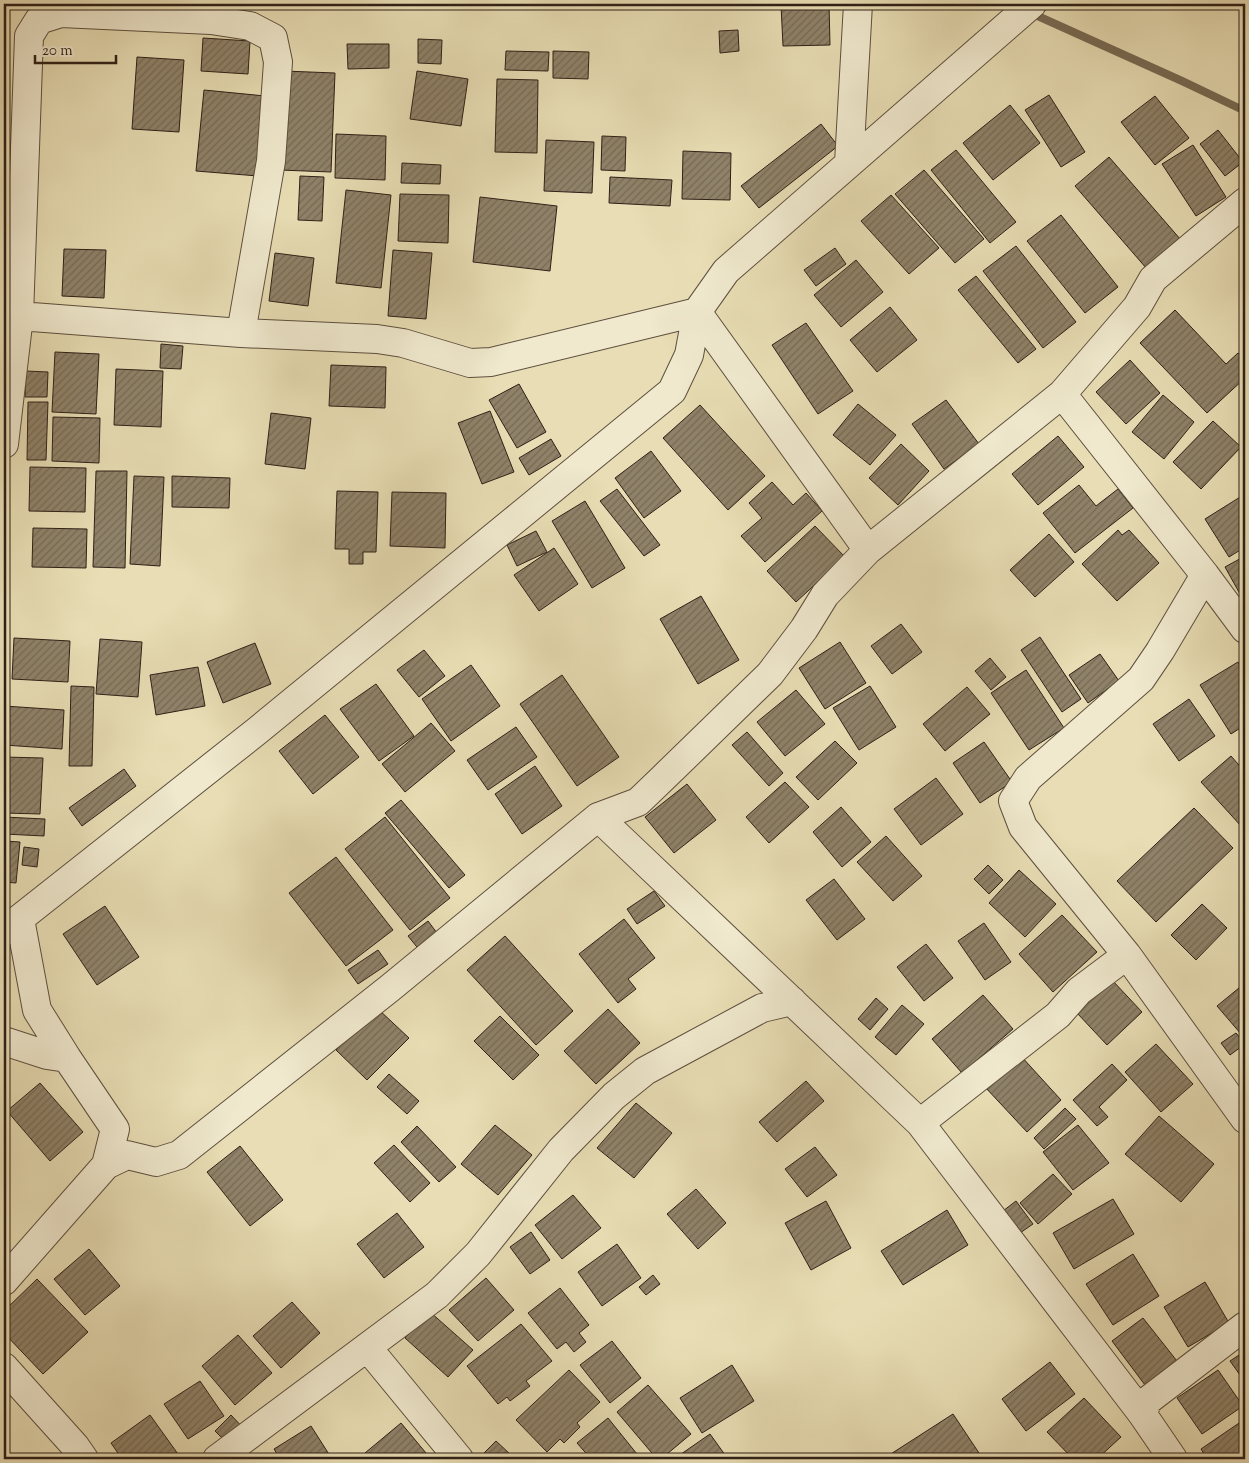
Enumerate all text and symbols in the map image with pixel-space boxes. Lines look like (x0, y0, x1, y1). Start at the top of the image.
scale bar (35, 32, 116, 64)
text: 20 m (42, 41, 73, 62)

